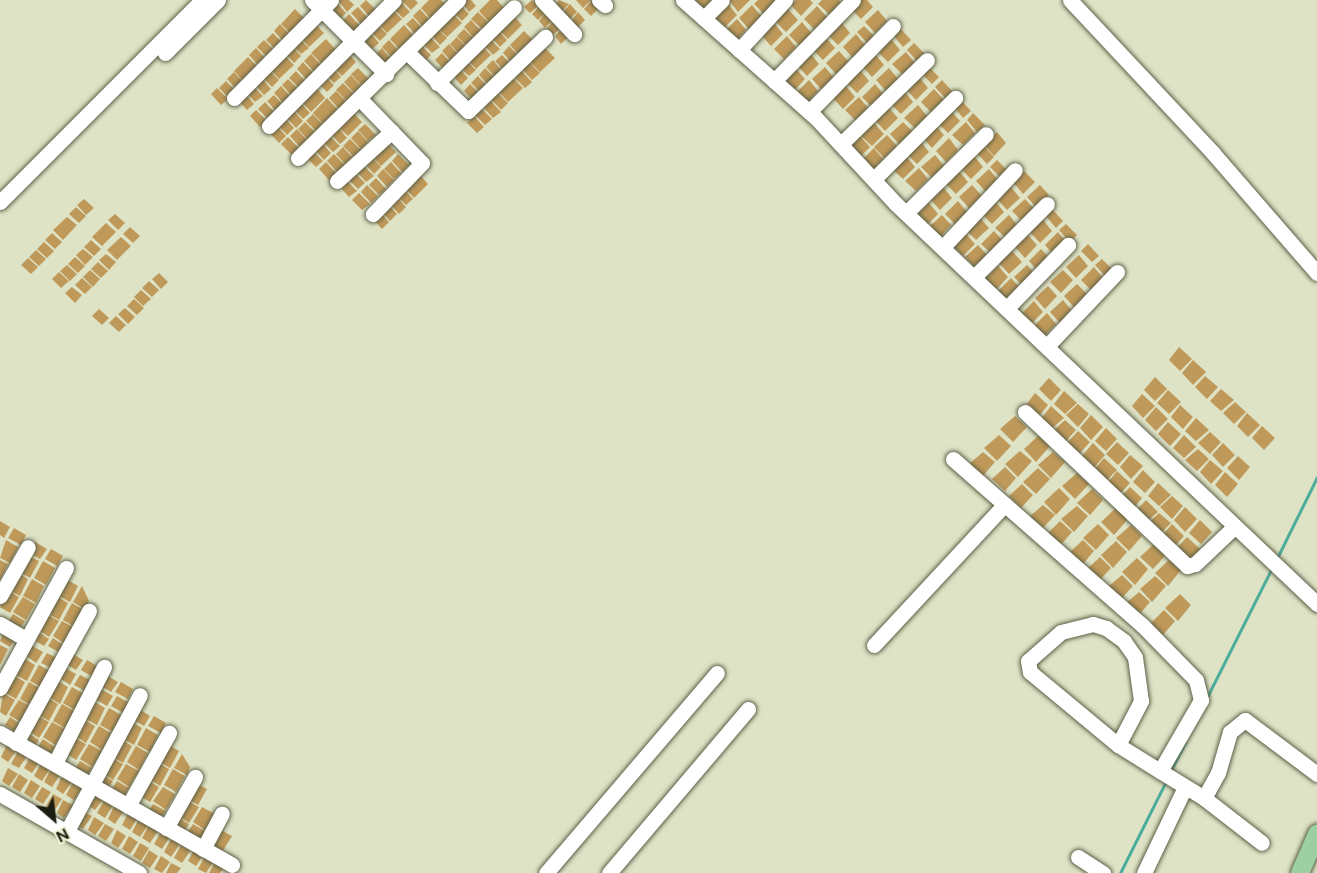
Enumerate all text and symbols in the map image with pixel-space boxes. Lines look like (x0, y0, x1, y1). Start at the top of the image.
north arrow (24, 789, 84, 849)
text: N (53, 823, 73, 847)

